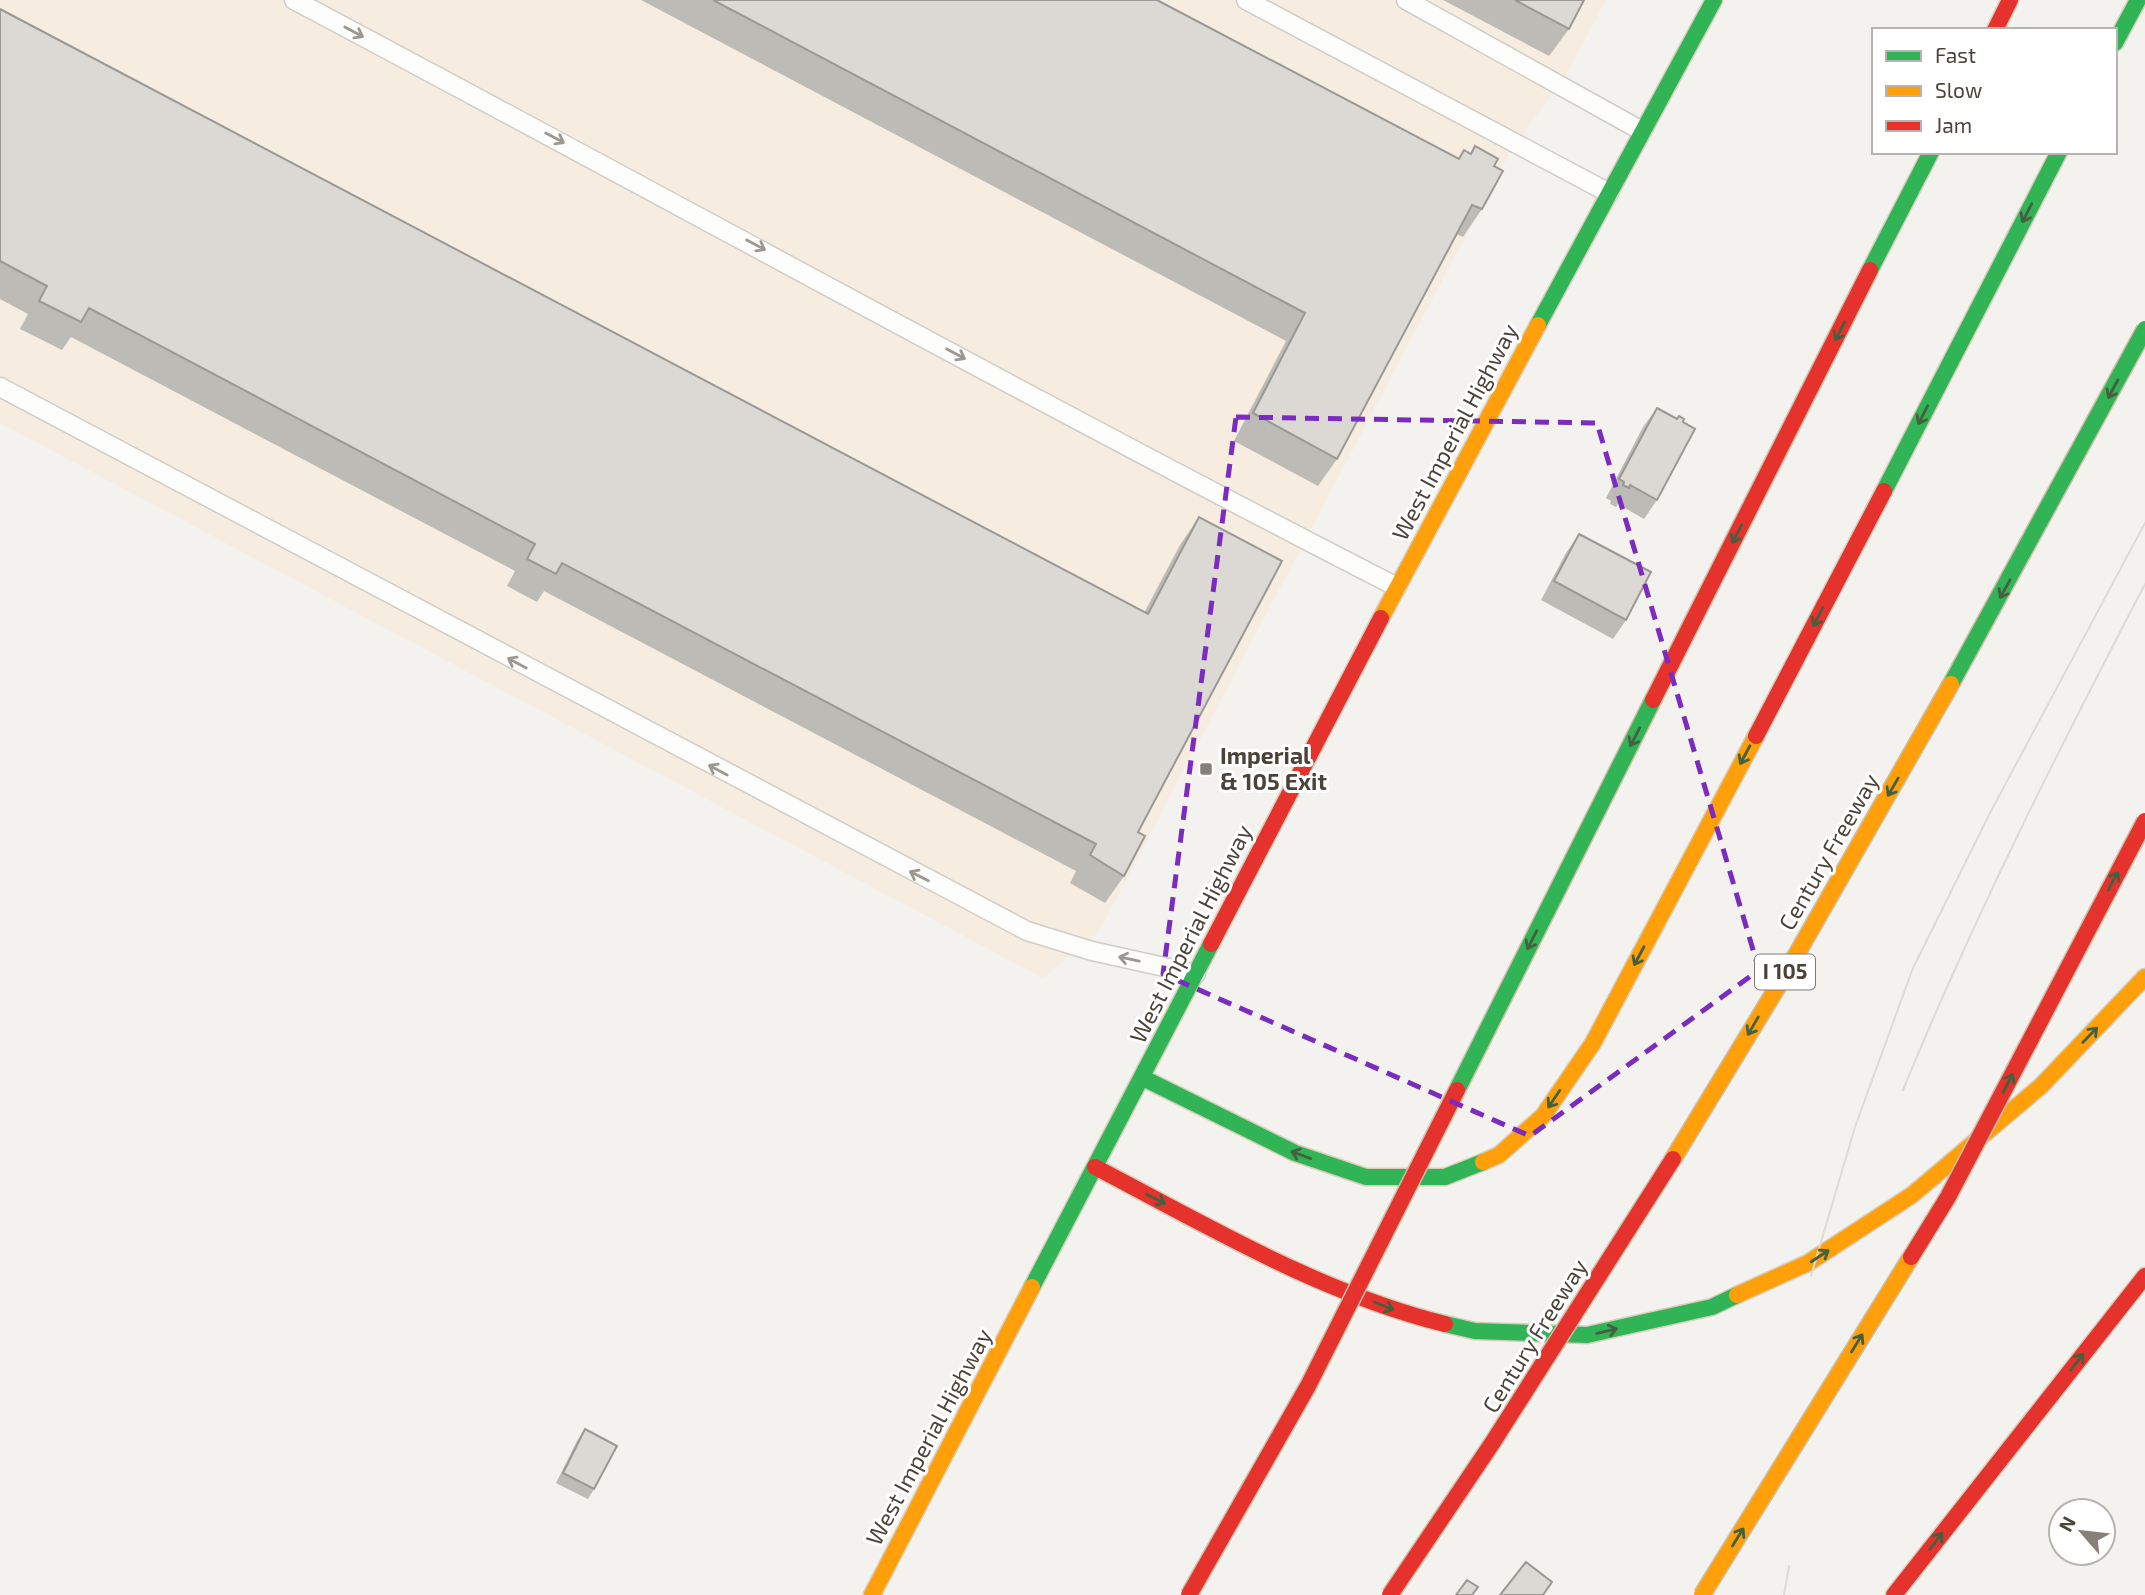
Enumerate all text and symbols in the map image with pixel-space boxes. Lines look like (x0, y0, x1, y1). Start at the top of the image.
one-way arrow (343, 26, 364, 39)
legend (1872, 28, 2117, 154)
text: Fast (1935, 42, 1976, 67)
text: Slow (1935, 77, 1982, 102)
text: Jam (1935, 112, 1972, 137)
one-way arrow (544, 132, 565, 146)
one-way arrow (2020, 202, 2034, 223)
one-way arrow (745, 239, 766, 253)
street label: West Imperial Highway (1385, 319, 1523, 545)
one-way arrow (1832, 320, 1846, 341)
one-way arrow (945, 347, 965, 361)
one-way arrow (2106, 378, 2120, 398)
one-way arrow (1915, 404, 1929, 425)
one-way arrow (1730, 523, 1744, 544)
one-way arrow (1997, 578, 2011, 599)
one-way arrow (1811, 606, 1824, 627)
one-way arrow (507, 656, 527, 670)
one-way arrow (1627, 726, 1641, 747)
place label: Imperial & 105 Exit (1220, 741, 1327, 795)
one-way arrow (1738, 745, 1752, 765)
marker: Imperial & 105 Exit (1198, 761, 1214, 777)
one-way arrow (708, 763, 728, 777)
street label: Century Freeway (1772, 768, 1884, 935)
one-way arrow (1886, 776, 1899, 797)
street label: West Imperial Highway (1123, 820, 1257, 1047)
one-way arrow (909, 869, 930, 882)
one-way arrow (2107, 871, 2121, 892)
one-way arrow (1525, 929, 1539, 950)
one-way arrow (1631, 945, 1645, 966)
one-way arrow (1118, 952, 1141, 966)
road number: I 105 (1755, 954, 1815, 990)
one-way arrow (1746, 1015, 1760, 1035)
one-way arrow (2082, 1027, 2099, 1044)
one-way arrow (2001, 1073, 2015, 1094)
one-way arrow (1547, 1089, 1561, 1108)
one-way arrow (1291, 1148, 1313, 1160)
one-way arrow (1145, 1193, 1166, 1206)
one-way arrow (1810, 1248, 1829, 1263)
street label: Century Freeway (1476, 1253, 1593, 1418)
one-way arrow (1372, 1301, 1394, 1314)
one-way arrow (1595, 1323, 1618, 1337)
street label: West Imperial Highway (859, 1324, 997, 1550)
one-way arrow (1851, 1334, 1865, 1354)
one-way arrow (2069, 1354, 2084, 1372)
north arrow (2047, 1497, 2117, 1567)
text: N (2053, 1512, 2080, 1535)
one-way arrow (1730, 1528, 1745, 1547)
one-way arrow (1929, 1533, 1944, 1551)

